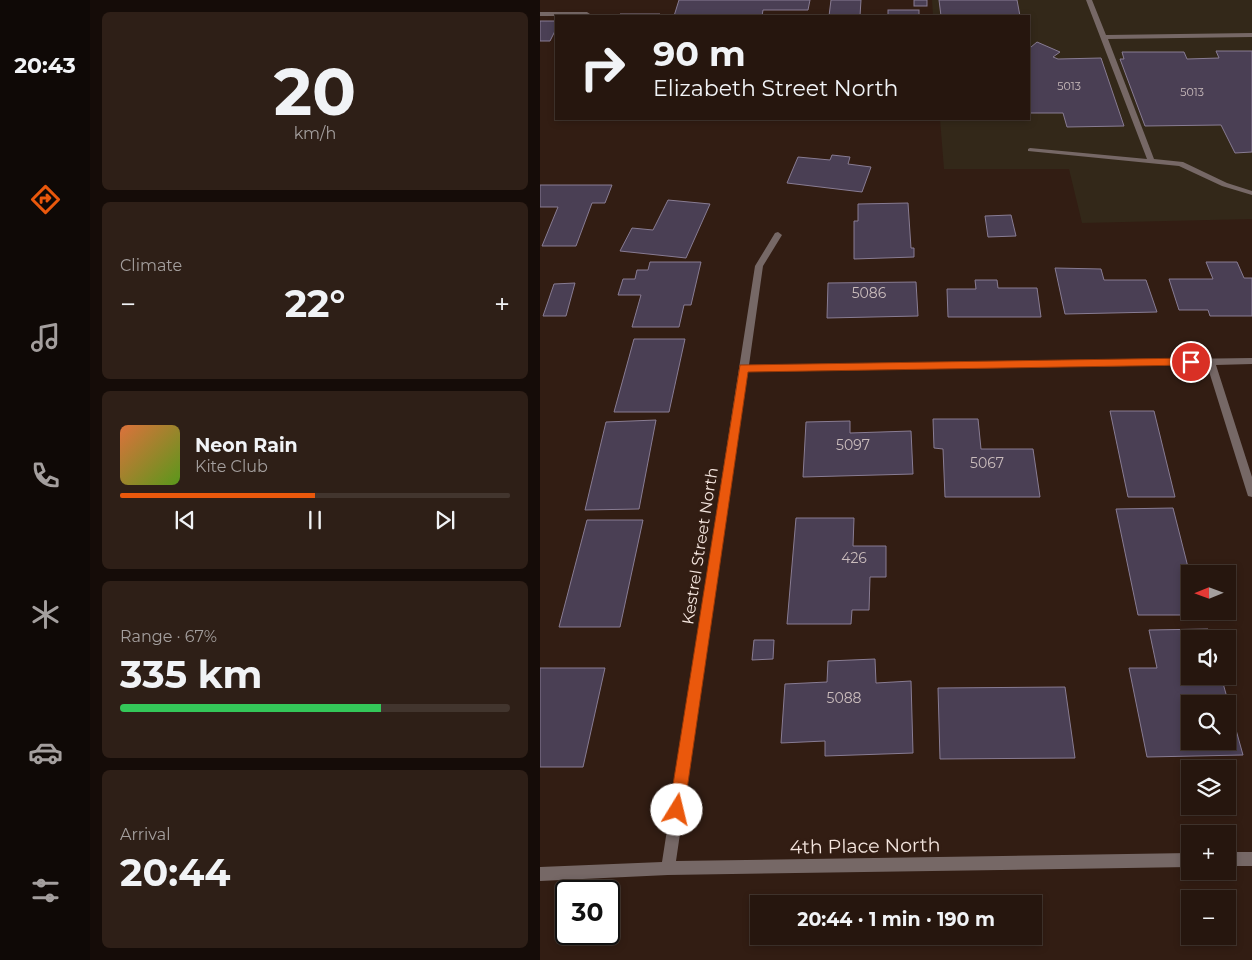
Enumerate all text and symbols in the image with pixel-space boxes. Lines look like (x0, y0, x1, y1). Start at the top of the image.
text: 90 m (653, 32, 746, 75)
icon: right (570, 35, 635, 100)
text: 20:43 (14, 52, 76, 79)
text: 20 (274, 52, 356, 131)
text: Elizabeth Street North (653, 75, 898, 102)
house number: 5013 (1057, 79, 1081, 93)
house number: 5013 (1180, 85, 1204, 99)
text: km/h (294, 124, 336, 143)
icon: directions (28, 182, 63, 217)
text: Climate (120, 256, 182, 275)
text: 22° (285, 280, 345, 327)
house number: 5086 (852, 284, 887, 302)
text: − (120, 287, 136, 321)
text: + (494, 287, 510, 321)
icon: music (28, 320, 63, 355)
pin (1170, 341, 1212, 383)
icon: arrive (1177, 348, 1205, 376)
text: Neon Rain (195, 434, 298, 457)
house number: 5097 (836, 436, 870, 454)
house number: 5067 (970, 454, 1004, 472)
text: Kite Club (195, 457, 268, 476)
icon: phone (28, 458, 63, 493)
street label: Kestrel Street North (678, 466, 722, 626)
icon: previous (171, 506, 199, 534)
icon: pause (301, 506, 329, 534)
icon: next (431, 506, 459, 534)
house number: 426 (841, 549, 867, 567)
north arrow (1181, 565, 1236, 620)
map controls (1181, 565, 1236, 945)
icon: climate (28, 597, 63, 632)
text: Range · 67% (120, 627, 217, 646)
button: sound (1181, 630, 1236, 685)
text: 335 km (120, 651, 262, 698)
house number: 5088 (826, 689, 862, 707)
button: search (1181, 695, 1236, 750)
icon: car (28, 735, 63, 770)
button: layers (1181, 760, 1236, 815)
position arrow (650, 783, 702, 835)
text: Arrival (120, 825, 170, 844)
button: + (1181, 825, 1236, 880)
street label: 4th Place North (789, 833, 941, 859)
text: 20:44 (120, 849, 231, 896)
icon: filters (28, 873, 63, 908)
speed limit sign: 30 (555, 880, 620, 945)
button: − (1181, 890, 1236, 945)
text: 20:44 · 1 min · 190 m (797, 908, 995, 931)

